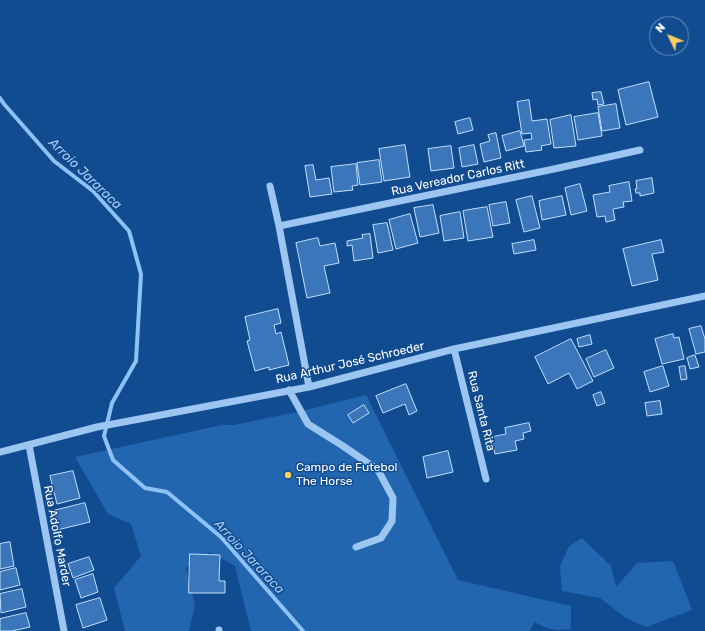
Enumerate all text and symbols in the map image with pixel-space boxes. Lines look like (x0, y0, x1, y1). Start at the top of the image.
north arrow (649, 16, 689, 56)
text: N (653, 21, 668, 35)
water label: Arroio Jararaca (45, 135, 125, 213)
street label: Rua Vereador Carlos Ritt (390, 157, 526, 199)
street label: Rua Arthur José Schroeder (274, 339, 426, 387)
street label: Rua Santa Rita (464, 369, 498, 453)
place label: Campo de Futebol The Horse (296, 461, 398, 489)
marker: Campo de Futebol The Horse (283, 470, 293, 480)
street label: Rua Adolfo Marder (40, 484, 74, 588)
water label: Arroio Jararaca (211, 517, 287, 597)

